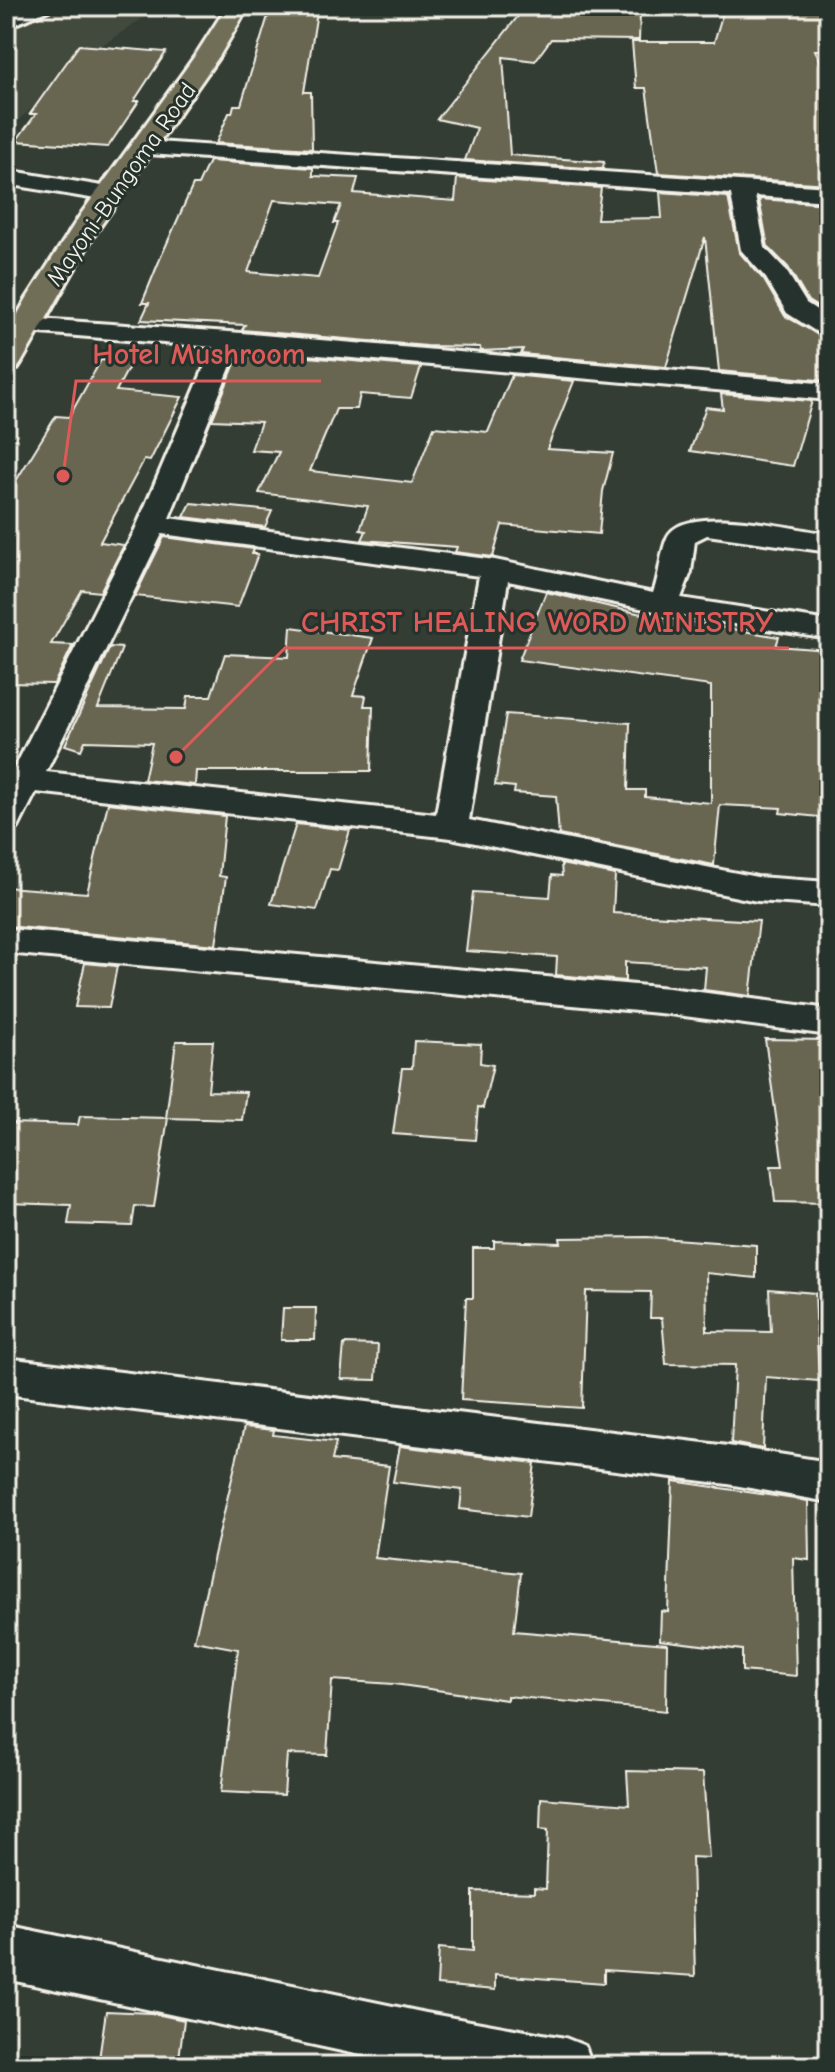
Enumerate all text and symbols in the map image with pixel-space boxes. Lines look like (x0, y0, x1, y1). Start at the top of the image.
street label: Mayoni-Bungoma Road (40, 77, 202, 291)
callout: Hotel Mushroom (76, 327, 321, 381)
text: Hotel Mushroom (92, 337, 306, 372)
callout: CHRIST HEALING WORD MINISTRY (285, 594, 789, 648)
text: CHRIST HEALING WORD MINISTRY (301, 605, 774, 640)

